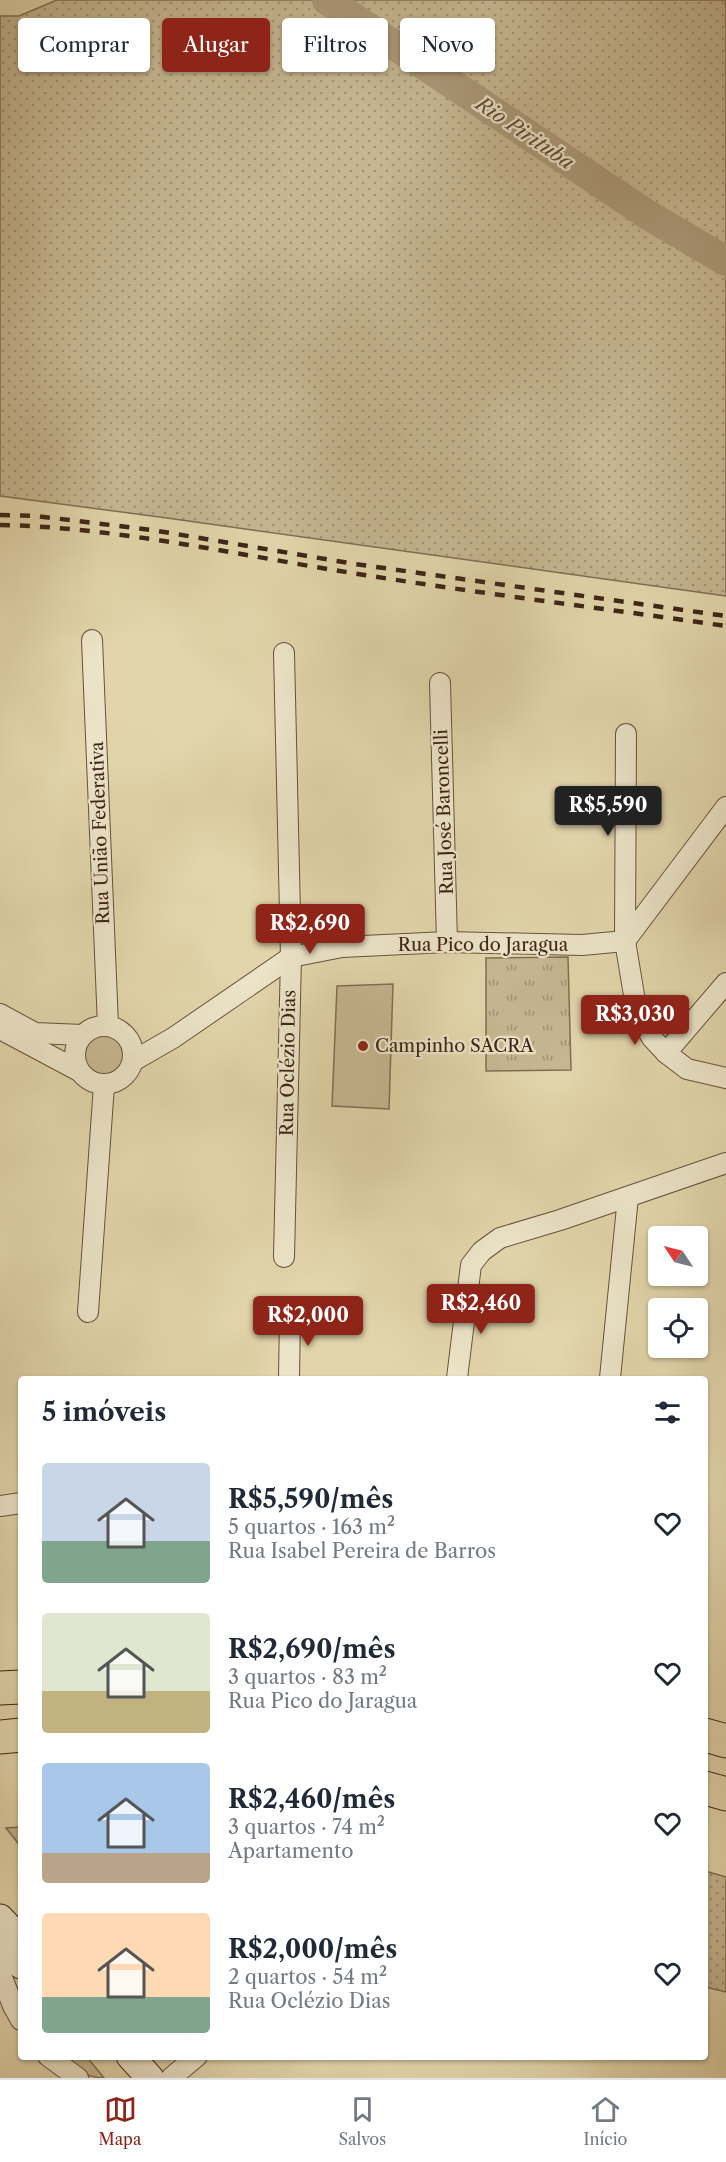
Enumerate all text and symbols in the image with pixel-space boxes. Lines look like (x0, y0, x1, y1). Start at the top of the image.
chip: Comprar (18, 18, 150, 72)
chip: Alugar (162, 18, 270, 72)
chip: Filtros (282, 18, 388, 72)
chip: Novo (400, 18, 495, 72)
water label: Rio Pirituba (470, 90, 579, 175)
street label: Rua José Baroncelli (430, 728, 458, 895)
street label: Rua União Federativa (86, 741, 114, 925)
pin: R$5,590 (553, 786, 663, 837)
text: R$5,590 (569, 793, 647, 817)
pin: R$2,690 (255, 904, 365, 955)
text: R$2,690 (270, 911, 350, 935)
street label: Rua Pico do Jaragua (398, 934, 569, 956)
street label: Rua Oclézio Dias (276, 990, 300, 1136)
pin: R$3,030 (580, 995, 690, 1046)
text: R$3,030 (595, 1002, 675, 1026)
place label: Campinho SACRA (375, 1035, 534, 1057)
marker: Campinho SACRA (356, 1039, 370, 1053)
north arrow (648, 1226, 708, 1286)
map controls (648, 1226, 708, 1358)
pin: R$2,460 (426, 1284, 536, 1335)
text: R$2,460 (441, 1291, 521, 1315)
pin: R$2,000 (253, 1296, 363, 1347)
button: locate (648, 1298, 708, 1358)
text: R$2,000 (267, 1303, 349, 1327)
text: 5 imóveis (42, 1396, 166, 1428)
icon: filters (651, 1396, 684, 1429)
text: R$5,590/mês (228, 1483, 393, 1515)
icon: home (90, 1487, 162, 1559)
icon: heart (651, 1507, 684, 1540)
text: 5 quartos · 163 m² (228, 1515, 395, 1539)
text: Rua Isabel Pereira de Barros (228, 1539, 496, 1563)
text: R$2,690/mês (228, 1633, 395, 1665)
icon: home (90, 1637, 162, 1709)
icon: heart (651, 1657, 684, 1690)
text: 3 quartos · 83 m² (228, 1665, 387, 1689)
text: Rua Pico do Jaragua (228, 1689, 417, 1713)
text: R$2,460/mês (228, 1783, 395, 1815)
icon: home (90, 1787, 162, 1859)
icon: heart (651, 1807, 684, 1840)
text: 3 quartos · 74 m² (228, 1815, 385, 1839)
text: Apartamento (228, 1839, 353, 1863)
text: R$2,000/mês (228, 1933, 397, 1965)
icon: home (90, 1937, 162, 2009)
icon: heart (651, 1957, 684, 1990)
text: 2 quartos · 54 m² (228, 1965, 387, 1989)
text: Rua Oclézio Dias (228, 1989, 390, 2013)
tab: Mapa (99, 2093, 141, 2149)
tab: Salvos (339, 2093, 386, 2149)
tab: Início (583, 2093, 627, 2149)

